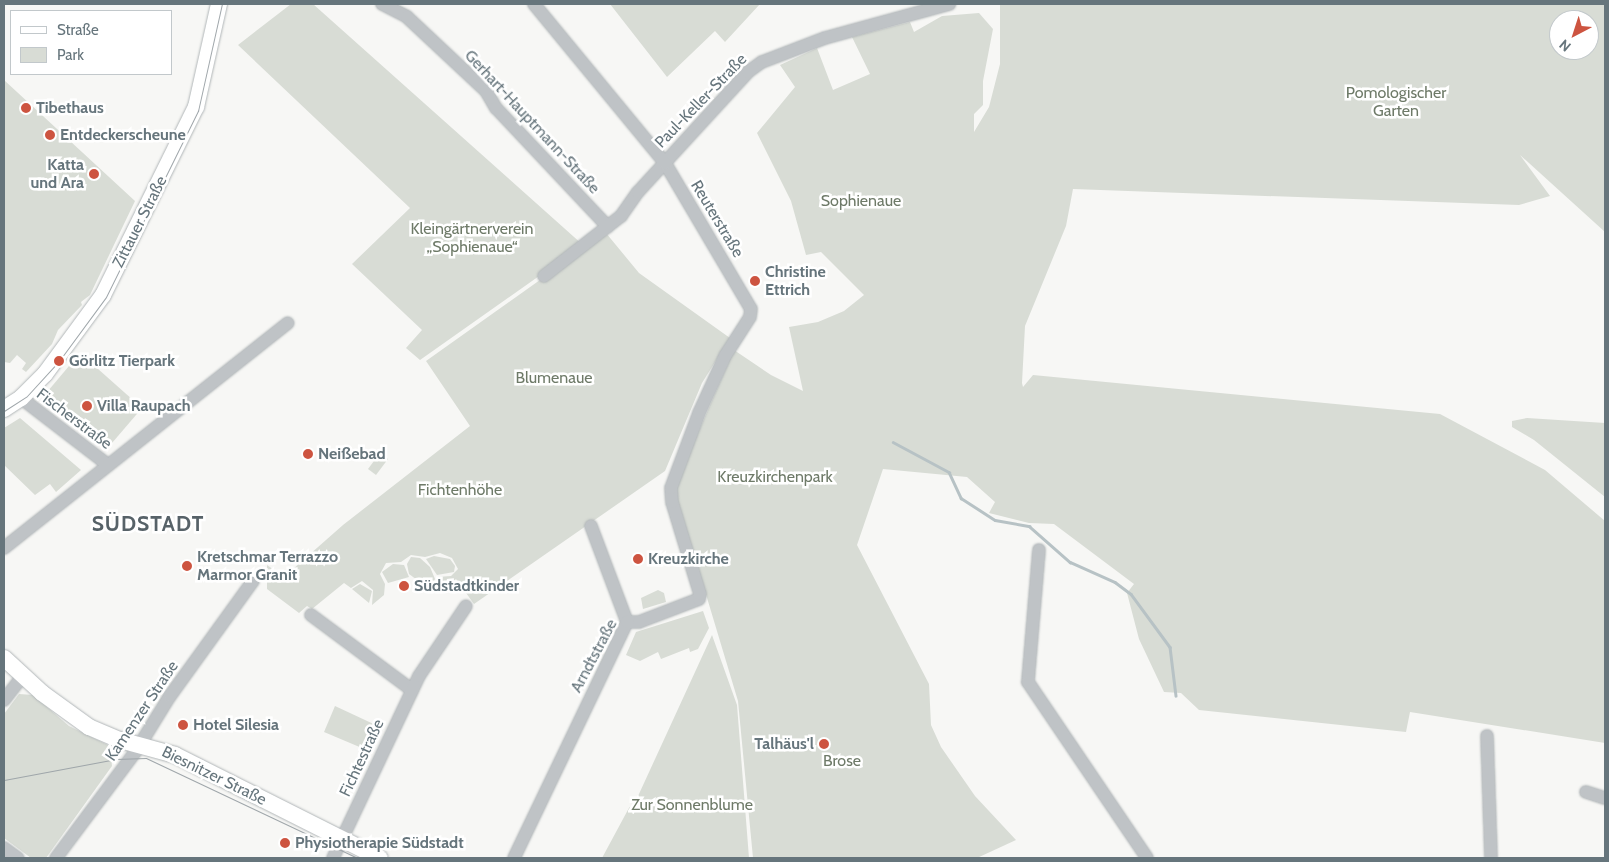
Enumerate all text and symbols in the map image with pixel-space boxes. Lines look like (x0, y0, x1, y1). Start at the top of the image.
legend (10, 10, 172, 75)
north arrow (1549, 10, 1599, 60)
text: Straße (57, 21, 99, 39)
text: N (1555, 36, 1575, 56)
text: Park (57, 46, 84, 64)
street label: Gerhart-Hauptmann-Straße (460, 46, 604, 198)
street label: Paul-Keller-Straße (651, 50, 751, 152)
park label: Pomologischer Garten (1346, 83, 1446, 121)
place label: Tibethaus (36, 98, 104, 118)
marker: Tibethaus (20, 102, 32, 114)
place label: Entdeckerscheune (60, 125, 186, 145)
marker: Entdeckerscheune (44, 129, 56, 141)
place label: Katta und Ara (30, 155, 84, 193)
marker: Katta und Ara (88, 168, 100, 180)
street label: Zittauer Straße (109, 173, 171, 271)
street label: Reuterstraße (687, 177, 747, 261)
park label: Sophienaue (821, 191, 901, 211)
park label: Kleingärtnerverein „Sophienaue“ (411, 219, 533, 257)
place label: Christine Ettrich (765, 262, 826, 300)
marker: Christine Ettrich (749, 275, 761, 287)
place label: Görlitz Tierpark (69, 351, 175, 371)
marker: Görlitz Tierpark (53, 355, 65, 367)
park label: Blumenaue (515, 368, 593, 388)
street label: Fischerstraße (33, 384, 115, 454)
place label: Villa Raupach (97, 396, 191, 416)
marker: Villa Raupach (81, 400, 93, 412)
place label: Neißebad (318, 444, 386, 464)
marker: Neißebad (302, 448, 314, 460)
park label: Kreuzkirchenpark (717, 467, 833, 487)
park label: Fichtenhöhe (418, 480, 502, 500)
district label: SÜDSTADT (91, 511, 205, 537)
place label: Kretschmar Terrazzo Marmor Granit (197, 547, 338, 585)
place label: Kreuzkirche (648, 549, 729, 569)
marker: Kreuzkirche (632, 553, 644, 565)
marker: Kretschmar Terrazzo Marmor Granit (181, 560, 193, 572)
place label: Südstadtkinder (414, 576, 519, 596)
marker: Südstadtkinder (398, 580, 410, 592)
street label: Arndtstraße (567, 616, 621, 696)
street label: Kamenzer Straße (101, 657, 183, 765)
place label: Hotel Silesia (193, 715, 279, 735)
street label: Fichtestraße (336, 716, 388, 800)
marker: Hotel Silesia (177, 719, 189, 731)
place label: Talhäus'l (754, 734, 814, 754)
marker: Talhäus'l (818, 738, 830, 750)
street label: Biesnitzer Straße (159, 742, 269, 810)
park label: Brose (823, 751, 861, 771)
park label: Zur Sonnenblume (631, 795, 753, 815)
place label: Physiotherapie Südstadt (295, 833, 464, 853)
marker: Physiotherapie Südstadt (279, 837, 291, 849)

